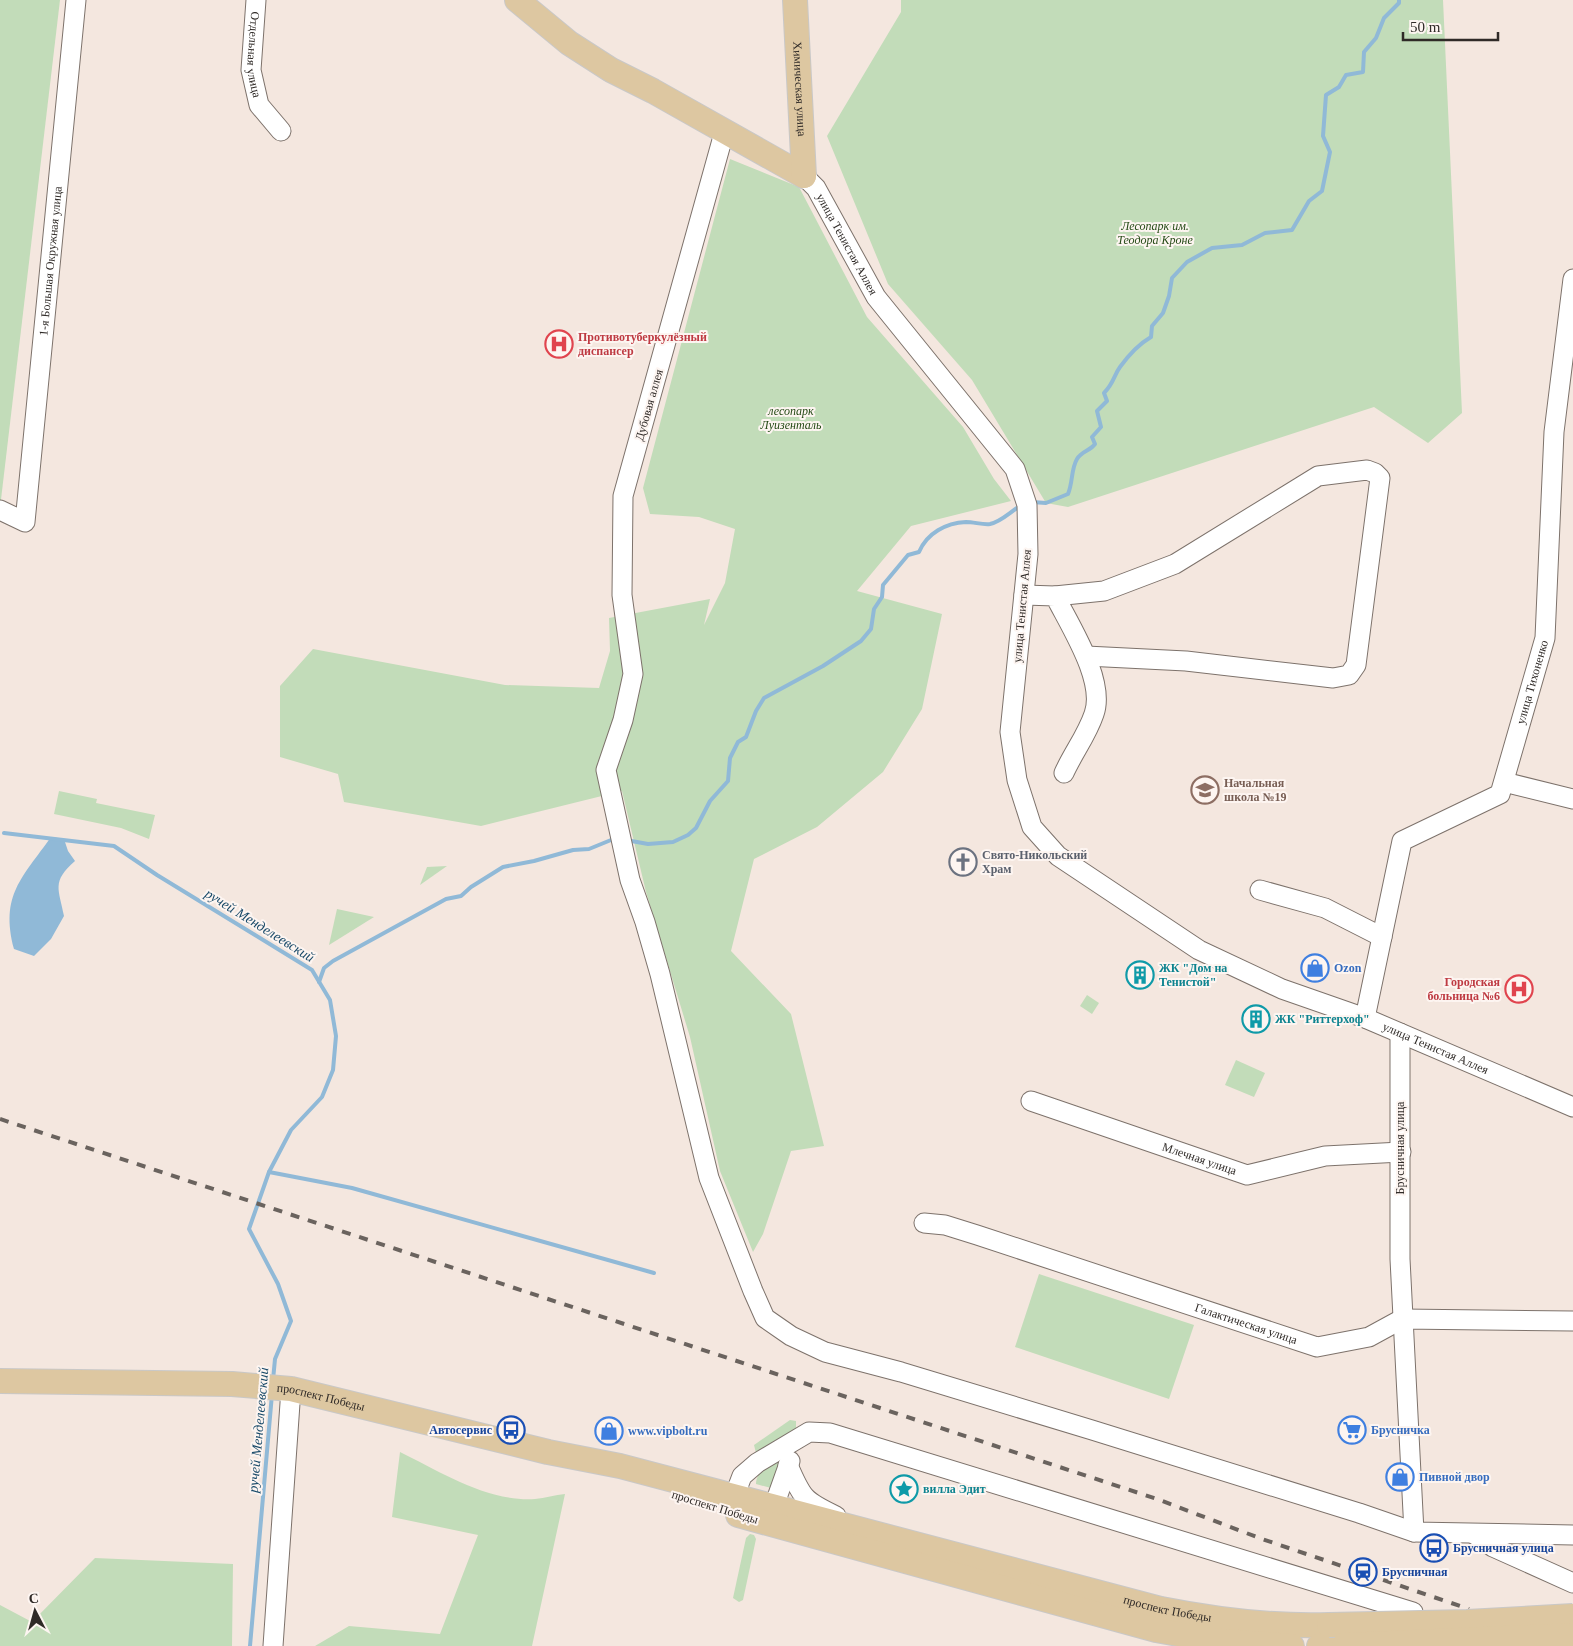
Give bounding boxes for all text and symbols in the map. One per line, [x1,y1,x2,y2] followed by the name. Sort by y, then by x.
[1403,10,1498,42] scale bar
[244,11,264,100] street label: Отдельная улица
[1410,19,1441,35] text: 50 m
[790,41,809,137] street label: Химическая улица
[36,185,65,336] street label: 1-я Большая Окружная улица
[813,191,881,298] street label: улица Тенистая Аллея
[1117,219,1193,247] park label: Лесопарк им. Теодора Кроне
[544,329,574,359] hospital icon: Противотуберкулёзный диспансер
[578,330,707,358] place label: Противотуберкулёзный диспансер
[632,367,666,442] street label: Дубовая аллея
[760,404,822,432] park label: лесопарк Луизенталь
[1010,548,1034,663] street label: улица Тенистая Аллея
[1513,638,1551,726] street label: улица Тихоненко
[1190,775,1220,805] school or university icon: Начальная школа №19
[1224,776,1287,804] place label: Начальная школа №19
[948,847,978,877] church icon: Свято-Никольский Храм
[982,848,1087,876] place label: Свято-Никольский Храм
[202,885,317,965] water label: ручей Менделеевский
[1300,953,1330,983] shop icon: Ozon
[1125,960,1155,990] building icon: ЖК "Дом на Тенистой"
[1159,961,1227,989] place label: ЖК "Дом на Тенистой"
[1334,961,1362,975] place label: Ozon
[1504,974,1534,1004] hospital icon: Городская больница №6
[1427,975,1501,1003] place label: Городская больница №6
[1241,1004,1271,1034] building icon: ЖК "Риттерхоф"
[1275,1012,1370,1026] place label: ЖК "Риттерхоф"
[1380,1019,1491,1077] street label: улица Тенистая Аллея
[1393,1101,1407,1194] street label: Брусничная улица
[1160,1139,1239,1178] street label: Млечная улица
[1193,1300,1300,1347] street label: Галактическая улица
[245,1367,271,1494] water label: ручей Менделеевский
[276,1381,366,1414] street label: проспект Победы
[496,1415,526,1445] bus stop icon: Автосервис
[1337,1415,1367,1445] supermarket icon: Брусничка
[594,1416,624,1446] shop icon: www.vipbolt.ru
[429,1423,493,1437] place label: Автосервис
[1371,1423,1430,1437] place label: Брусничка
[628,1424,708,1438] place label: www.vipbolt.ru
[1385,1462,1415,1492] shop icon: Пивной двор
[1419,1470,1490,1484] place label: Пивной двор
[889,1474,919,1504] place icon: вилла Эдит
[923,1482,986,1496] place label: вилла Эдит
[670,1487,760,1527] street label: проспект Победы
[1419,1533,1449,1563] bus stop icon: Брусничная улица
[1453,1541,1554,1555] place label: Брусничная улица
[1348,1557,1378,1587] station icon: Брусничная
[1382,1565,1448,1579] place label: Брусничная
[10,1586,60,1636] north arrow
[28,1591,40,1607] text: С
[1122,1592,1212,1625] street label: проспект Победы

